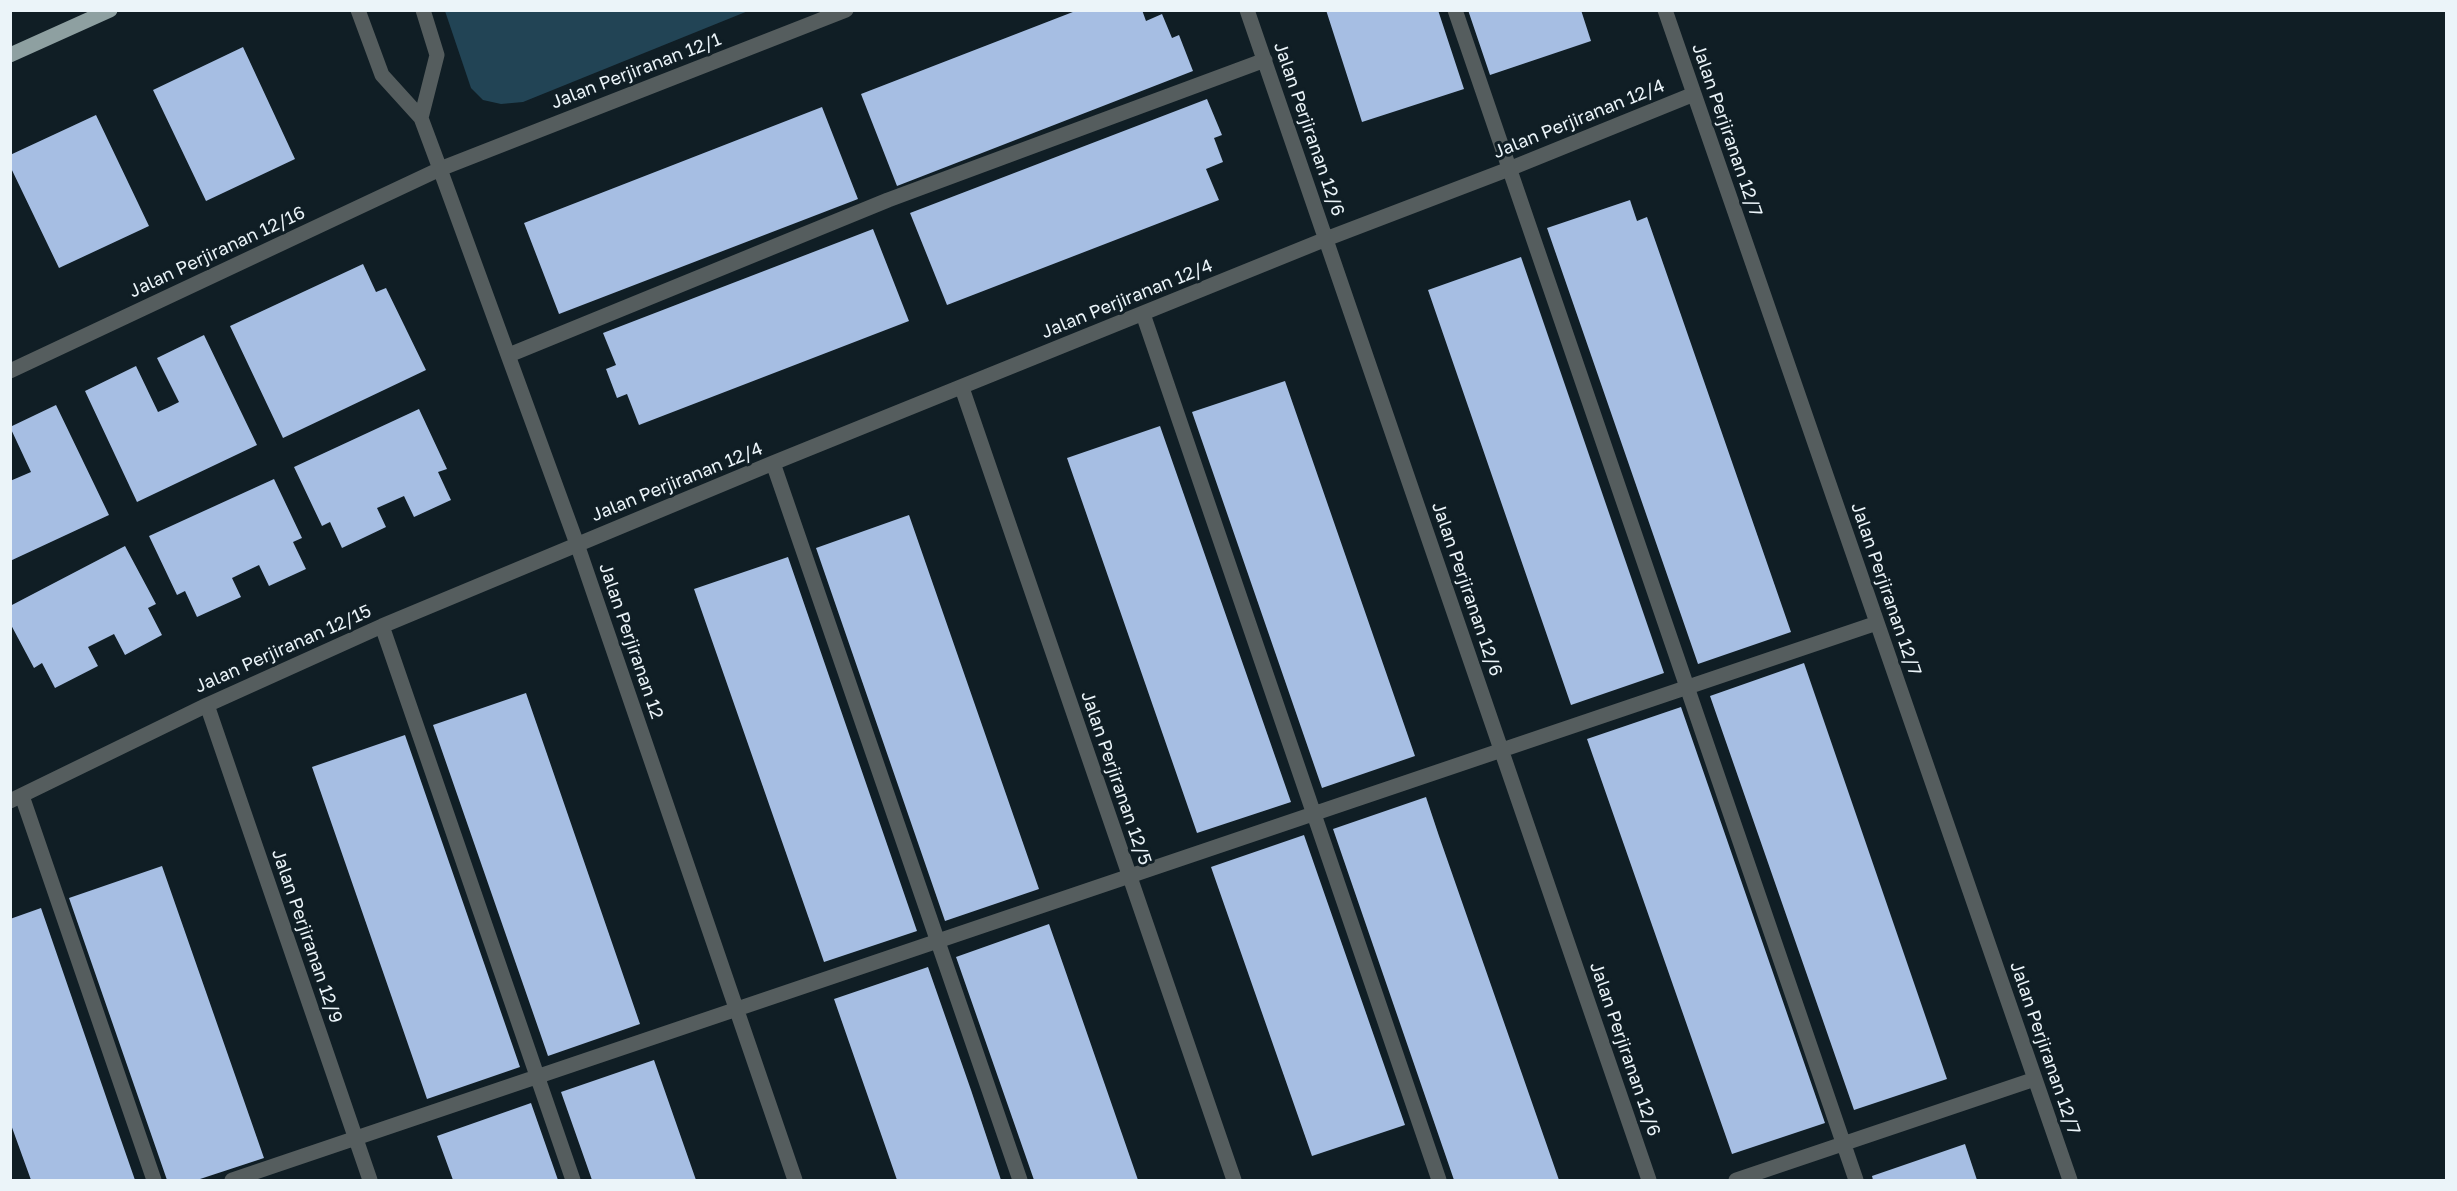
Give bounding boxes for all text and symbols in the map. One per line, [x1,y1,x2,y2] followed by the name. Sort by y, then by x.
[548,29,724,113] street label: Jalan Perjiranan 12/1
[1269,39,1349,219] street label: Jalan Perjiranan 12/6
[1687,41,1767,219] street label: Jalan Perjiranan 12/7
[1490,75,1668,163] street label: Jalan Perjiranan 12/4
[126,202,308,302] street label: Jalan Perjiranan 12/16
[1038,255,1216,343] street label: Jalan Perjiranan 12/4
[588,438,766,526] street label: Jalan Perjiranan 12/4
[1427,499,1507,679] street label: Jalan Perjiranan 12/6
[1846,500,1926,678] street label: Jalan Perjiranan 12/7
[594,560,668,722] street label: Jalan Perjiranan 12
[191,600,375,698] street label: Jalan Perjiranan 12/15
[1076,688,1156,868] street label: Jalan Perjiranan 12/5
[267,846,347,1026] street label: Jalan Perjiranan 12/9
[1585,959,1665,1139] street label: Jalan Perjiranan 12/6
[2005,959,2085,1137] street label: Jalan Perjiranan 12/7

